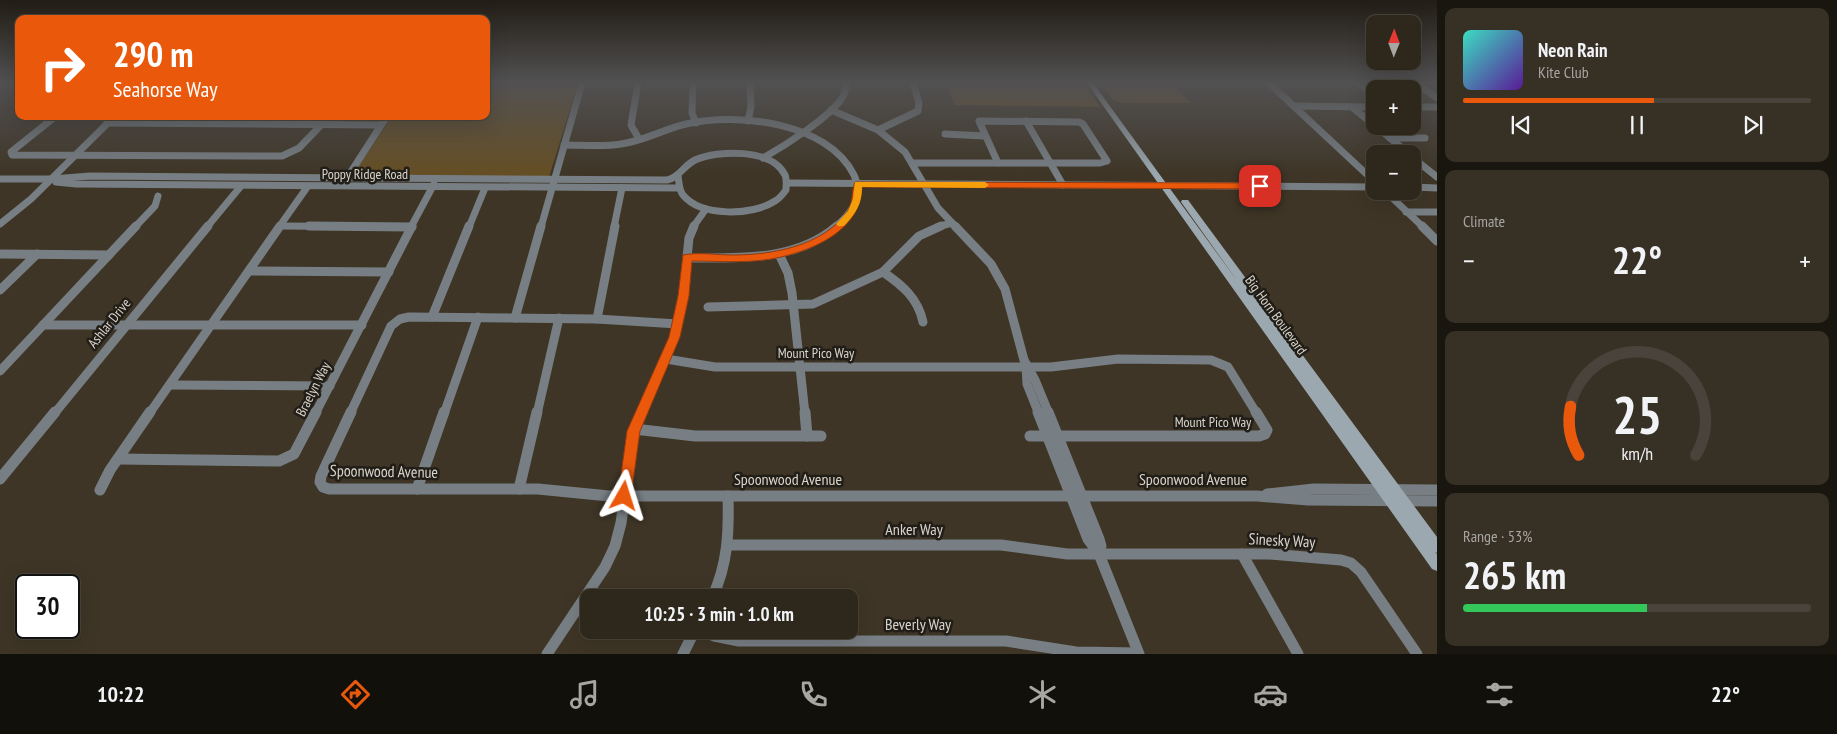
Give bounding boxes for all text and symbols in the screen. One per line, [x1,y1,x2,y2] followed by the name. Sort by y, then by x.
[1366,15,1421,70] north arrow
[1366,15,1421,200] map controls
[113,31,194,77] text: 290 m
[30,35,95,100] icon: right
[1538,38,1607,62] text: Neon Rain
[1538,62,1589,82] text: Kite Club
[113,75,217,103] text: Seahorse Way
[1366,80,1421,135] button: +
[1507,111,1535,139] icon: previous
[1623,111,1651,139] icon: pause
[1739,111,1767,139] icon: next
[1366,145,1421,200] button: −
[322,165,408,183] street label: Poppy Ridge Road
[1239,165,1281,207] pin
[1246,172,1274,200] icon: arrive
[1463,211,1505,231] text: Climate
[1612,235,1662,284] text: 22°
[1463,242,1475,279] text: −
[1799,242,1811,279] text: +
[1241,272,1311,358] street label: Big Horn Boulevard
[84,294,135,351] street label: Ashlar Drive
[778,344,855,362] street label: Mount Pico Way
[292,358,335,419] street label: Braelyn Way
[1612,381,1662,448] text: 25
[1175,413,1252,431] street label: Mount Pico Way
[1621,442,1653,465] text: km/h
[330,460,438,482] street label: Spoonwood Avenue
[597,469,649,521] position arrow
[734,469,842,489] street label: Spoonwood Avenue
[1139,469,1247,489] street label: Spoonwood Avenue
[885,519,943,539] street label: Anker Way
[1463,526,1532,546] text: Range · 53%
[1248,528,1316,552] street label: Sinesky Way
[1463,550,1566,599] text: 265 km
[15,574,80,639] speed limit sign: 30
[644,602,794,626] text: 10:25 · 3 min · 1.0 km
[885,614,951,634] street label: Beverly Way
[338,677,373,712] icon: directions
[567,677,602,712] icon: music
[796,677,831,712] icon: phone
[1025,677,1060,712] icon: climate
[1253,677,1288,712] icon: car
[1482,677,1517,712] icon: filters
[97,680,144,708] text: 10:22
[1711,680,1740,708] text: 22°

